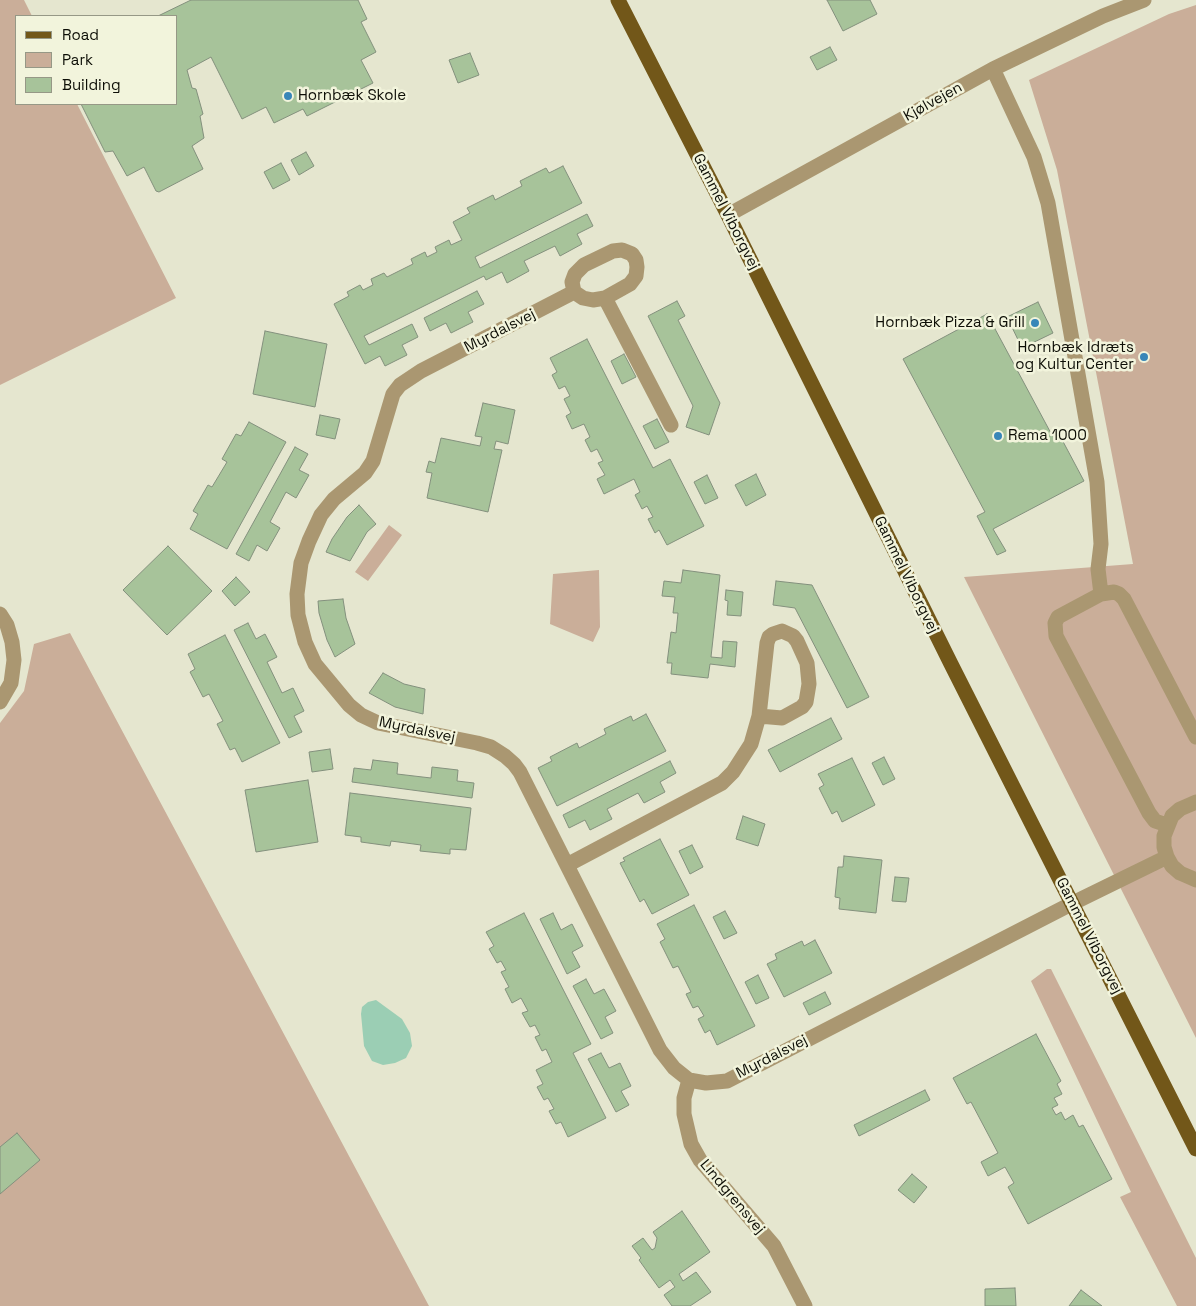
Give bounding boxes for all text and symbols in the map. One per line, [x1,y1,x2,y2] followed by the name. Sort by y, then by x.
[15,15,178,105] legend
[62,25,99,44] text: Road
[62,50,93,69] text: Park
[62,75,121,94] text: Building
[901,79,965,125] street label: Kjølvejen
[298,87,406,105] place label: Hornbæk Skole
[282,90,294,102] marker: Hornbæk Skole
[689,151,763,273] street label: Gammel Viborgvej
[461,305,539,357] street label: Myrdalsvej
[875,314,1025,332] place label: Hornbæk Pizza & Grill
[1029,317,1041,329] marker: Hornbæk Pizza & Grill
[1015,339,1134,374] place label: Hornbæk Idræts og Kultur Center
[1138,351,1150,363] marker: Hornbæk Idræts og Kultur Center
[1008,427,1087,445] place label: Rema 1000
[992,430,1004,442] marker: Rema 1000
[870,514,942,636] street label: Gammel Viborgvej
[377,713,457,747] street label: Myrdalsvej
[1052,875,1126,997] street label: Gammel Viborgvej
[733,1031,811,1083] street label: Myrdalsvej
[696,1156,768,1238] street label: Lindgrensvej

